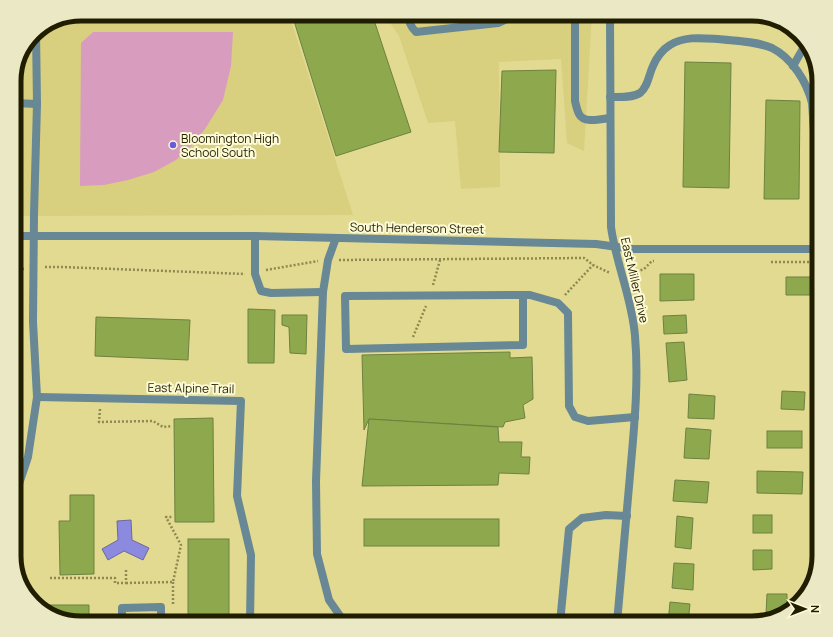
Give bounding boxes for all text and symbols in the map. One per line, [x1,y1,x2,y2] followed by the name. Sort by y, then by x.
[181,130,279,161] place label: Bloomington High School South
[168,140,178,150] marker: Bloomington High School South
[350,218,485,238] street label: South Henderson Street
[617,236,653,324] street label: East Miller Drive
[147,379,235,397] street label: East Alpine Trail
[785,589,825,629] north arrow
[808,605,823,613] text: N

